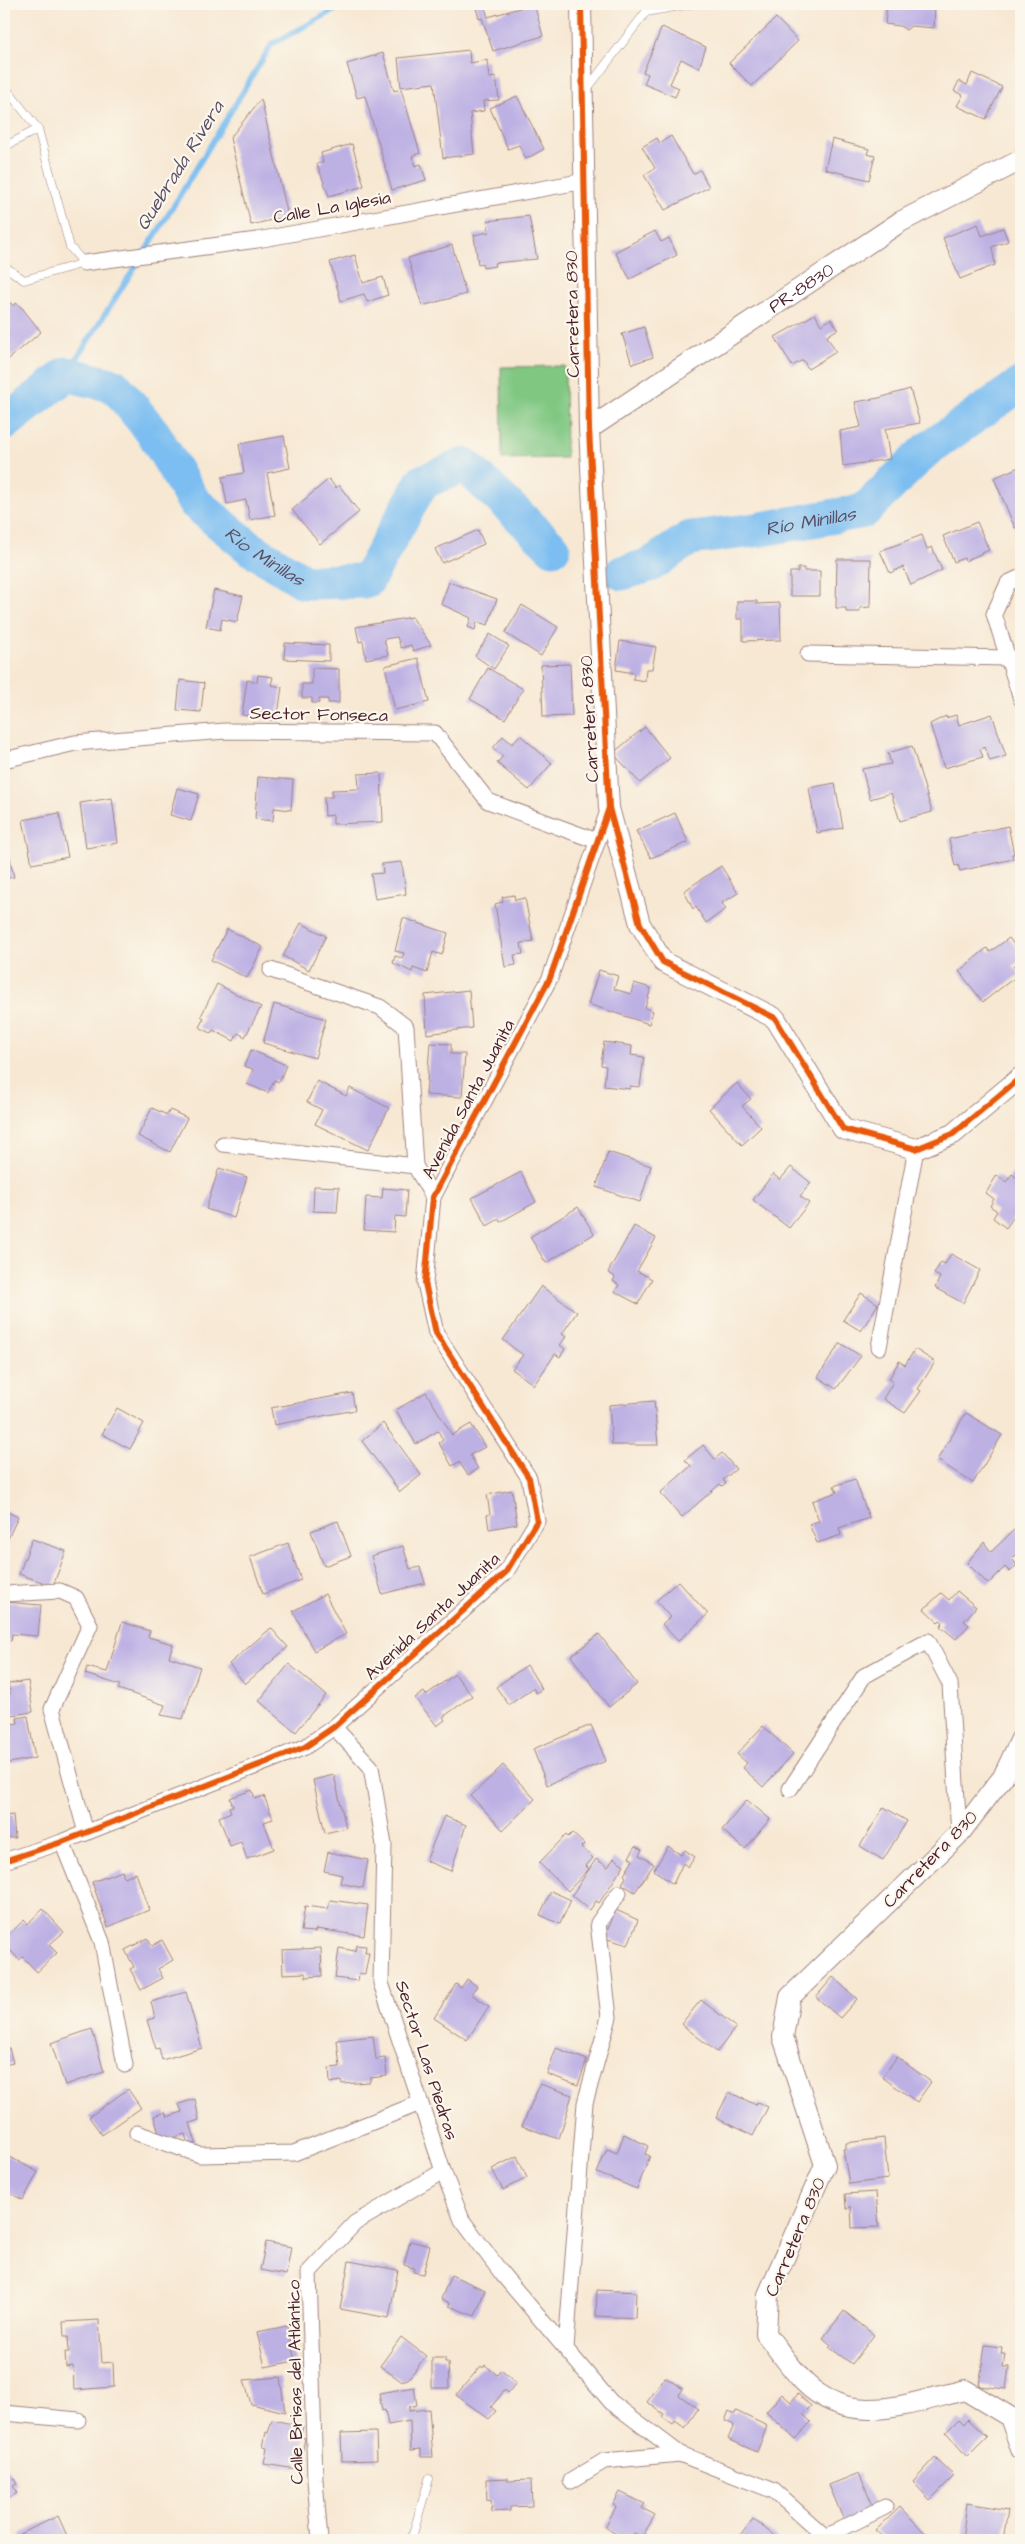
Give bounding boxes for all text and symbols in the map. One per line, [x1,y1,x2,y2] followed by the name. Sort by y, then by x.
[130,95,232,236] water label: Quebrada Rivera
[271,185,393,231] street label: Calle La Iglesia
[559,250,586,378] street label: Carretera 830
[764,257,839,319] street label: PR-8830
[763,500,859,543] water label: Río Minillas
[218,521,311,594] water label: Río Minillas
[574,655,605,783] street label: Carretera 830
[250,701,388,728] street label: Sector Fonseca
[416,1015,521,1183] street label: Avenida Santa Juanita
[359,1547,506,1686] street label: Avenida Santa Juanita
[877,1805,983,1914] street label: Carretera 830
[389,1977,464,2143] street label: Sector Las Piedras
[759,2174,832,2301] street label: Carretera 830
[281,2279,310,2485] street label: Calle Brisas del Atlántico

